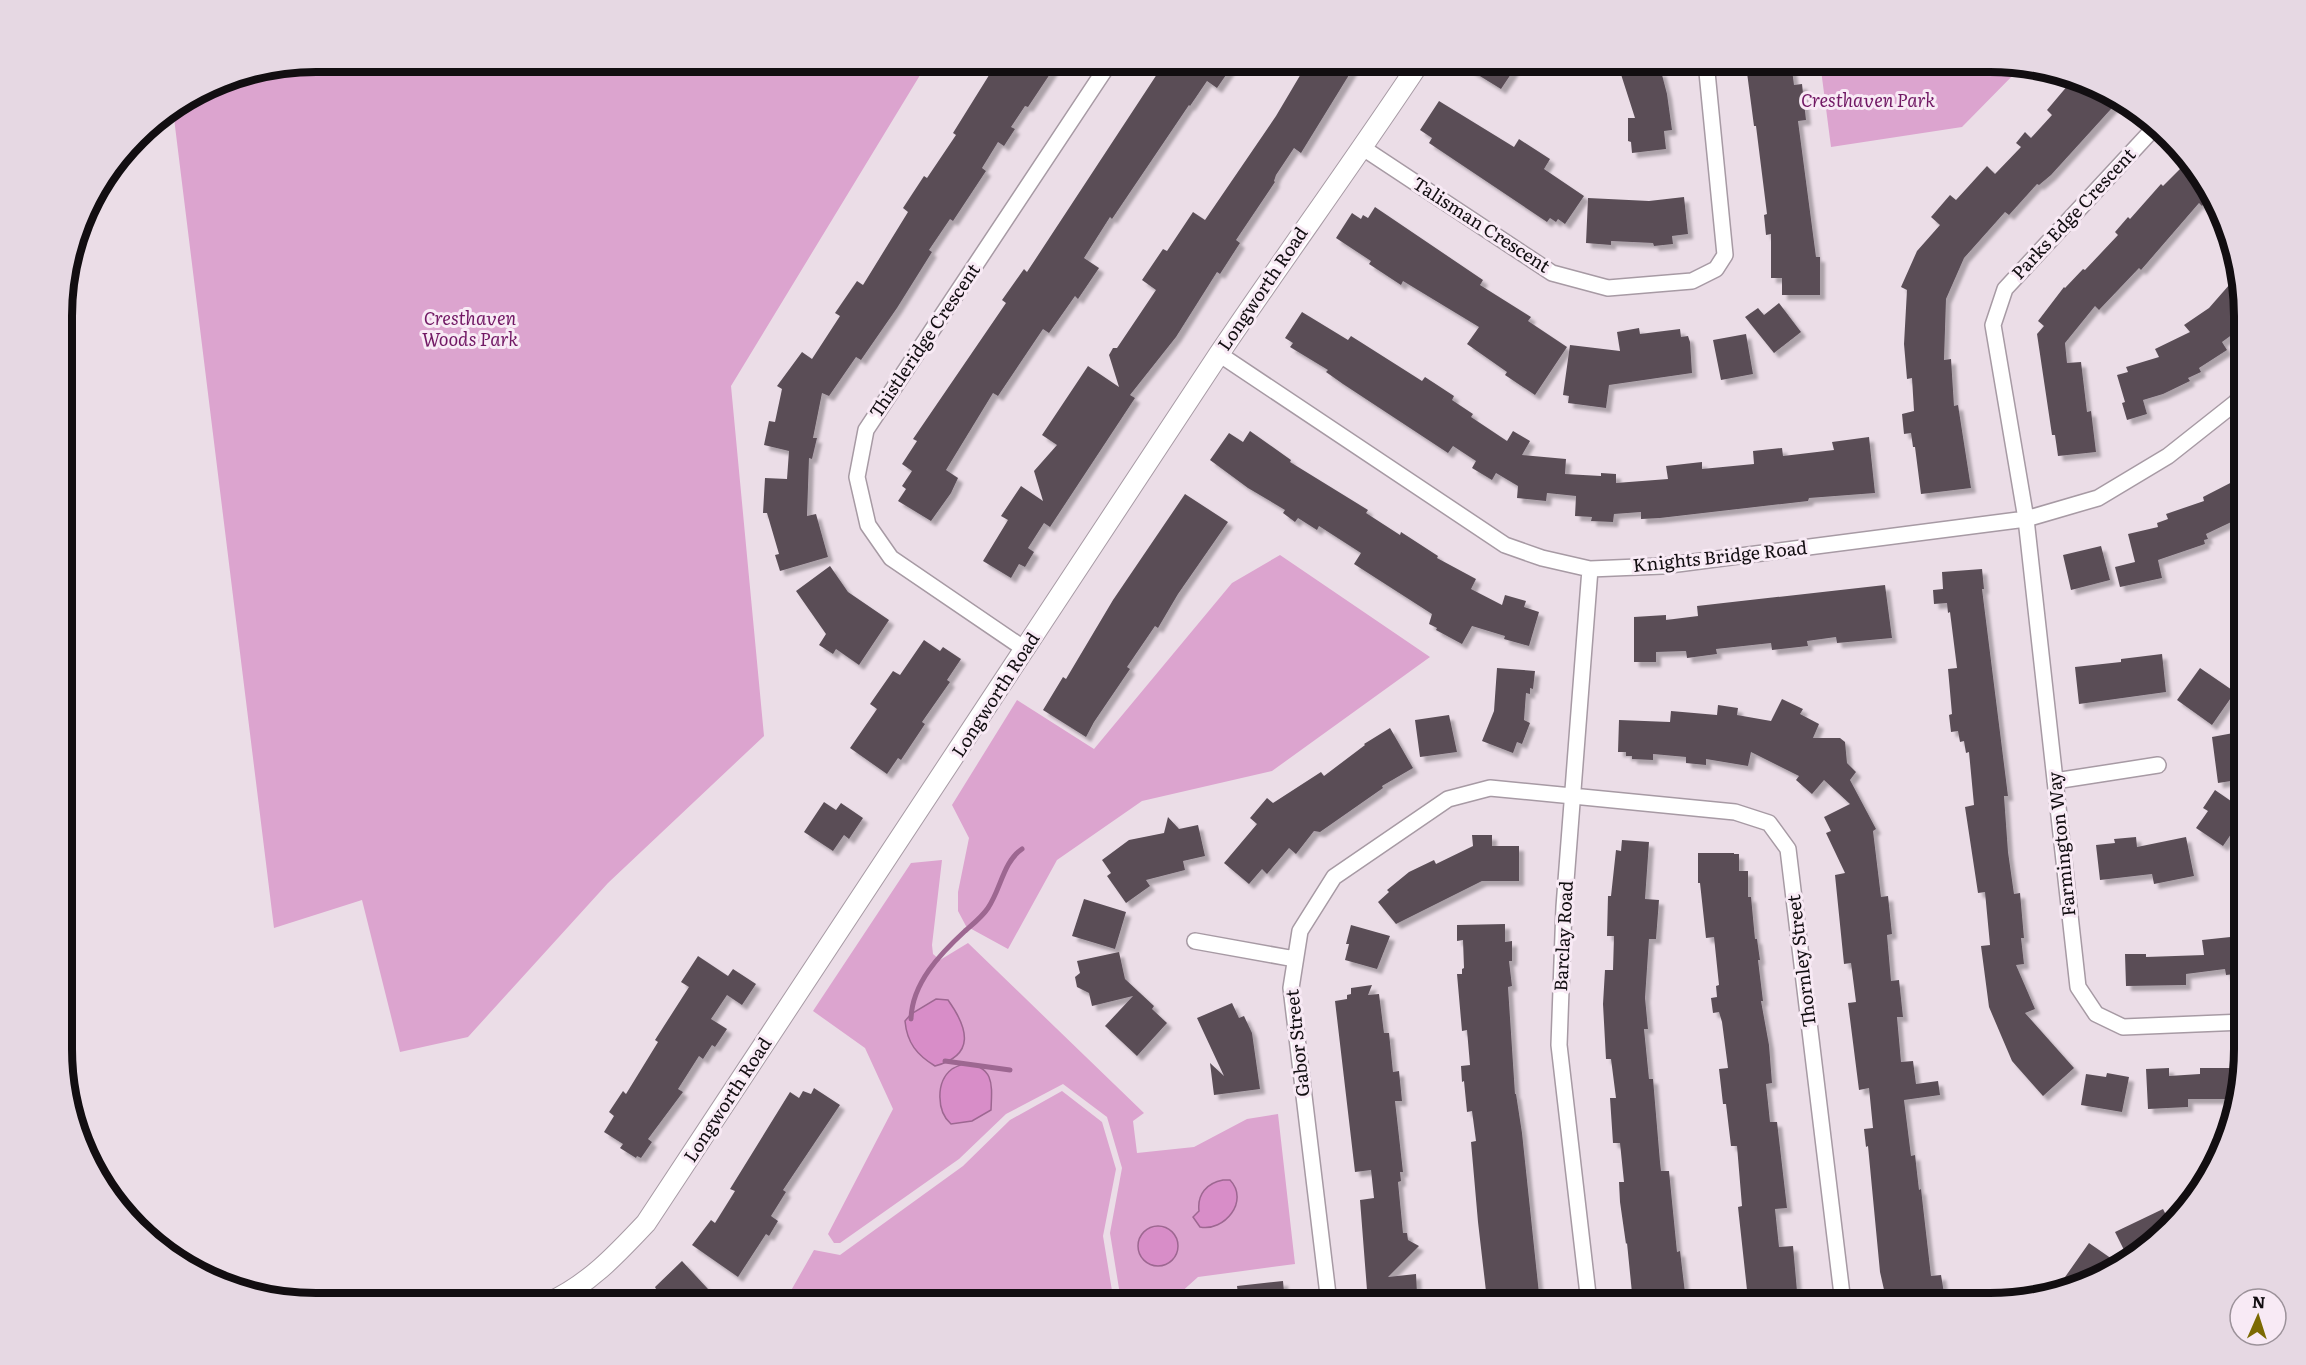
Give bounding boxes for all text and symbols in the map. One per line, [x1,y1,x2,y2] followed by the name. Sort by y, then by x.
[1801,86,1935,113] park label: Cresthaven Park
[2005,141,2142,285] street label: Parks Edge Crescent
[1408,169,1557,279] street label: Talisman Crescent
[1210,221,1313,356] street label: Longworth Road
[862,257,986,423] street label: Thistleridge Crescent
[422,304,518,352] park label: Cresthaven Woods Park
[1631,533,1808,578] street label: Knights Bridge Road
[944,626,1045,762] street label: Longworth Road
[2039,770,2082,918] street label: Farmington Way
[1546,880,1579,992] street label: Barclay Road
[1779,893,1822,1029] street label: Thornley Street
[1277,988,1316,1098] street label: Gabor Street
[676,1031,777,1167] street label: Longworth Road
[2228,1287,2288,1347] north arrow
[2251,1289,2266,1313] text: N

